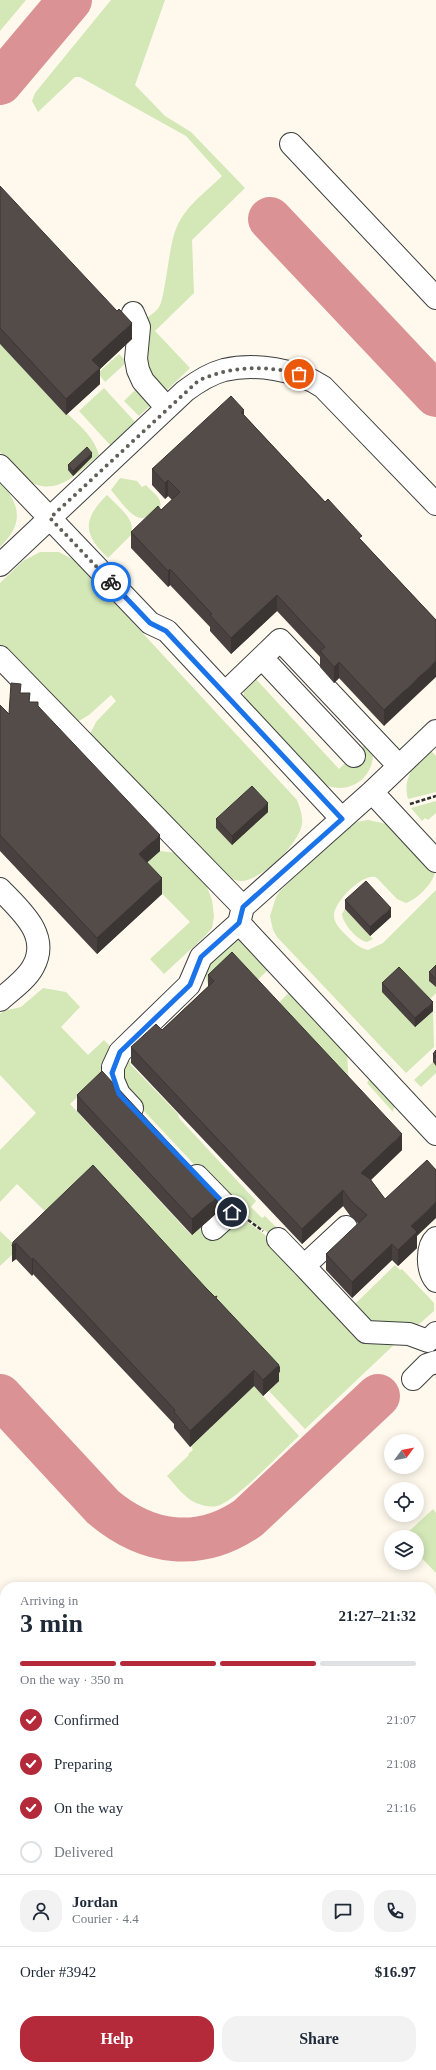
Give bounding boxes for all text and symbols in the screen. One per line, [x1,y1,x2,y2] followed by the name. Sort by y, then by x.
[282,357,316,391] pin
[288,363,310,385] icon: bag
[91,562,131,602] courier
[100,571,122,593] icon: bike
[215,1195,249,1229] pin
[221,1201,243,1223] icon: home
[384,1434,424,1474] north arrow
[384,1434,424,1570] map controls
[384,1482,424,1522] button: locate
[384,1530,424,1570] button: layers
[20,1593,78,1608] text: Arriving in
[339,1608,416,1624] text: 21:27–21:32
[20,1609,83,1638] text: 3 min
[20,1672,124,1687] text: On the way · 350 m
[20,1709,42,1731] icon: check
[54,1712,119,1728] text: Confirmed
[386,1712,416,1727] text: 21:07
[20,1753,42,1775] icon: check
[54,1756,112,1772] text: Preparing
[386,1756,416,1771] text: 21:08
[20,1797,42,1819] icon: check
[54,1800,123,1816] text: On the way
[386,1800,416,1815] text: 21:16
[54,1844,113,1860] text: Delivered
[20,1890,62,1932] button: person
[322,1890,364,1932] button: chat
[374,1890,416,1932] button: phone
[72,1894,118,1910] text: Jordan
[72,1911,139,1926] text: Courier · 4.4
[20,1964,96,1980] text: Order #3942
[375,1964,416,1980] text: $16.97
[20,2016,214,2062] button: Help
[222,2016,416,2062] button: Share

